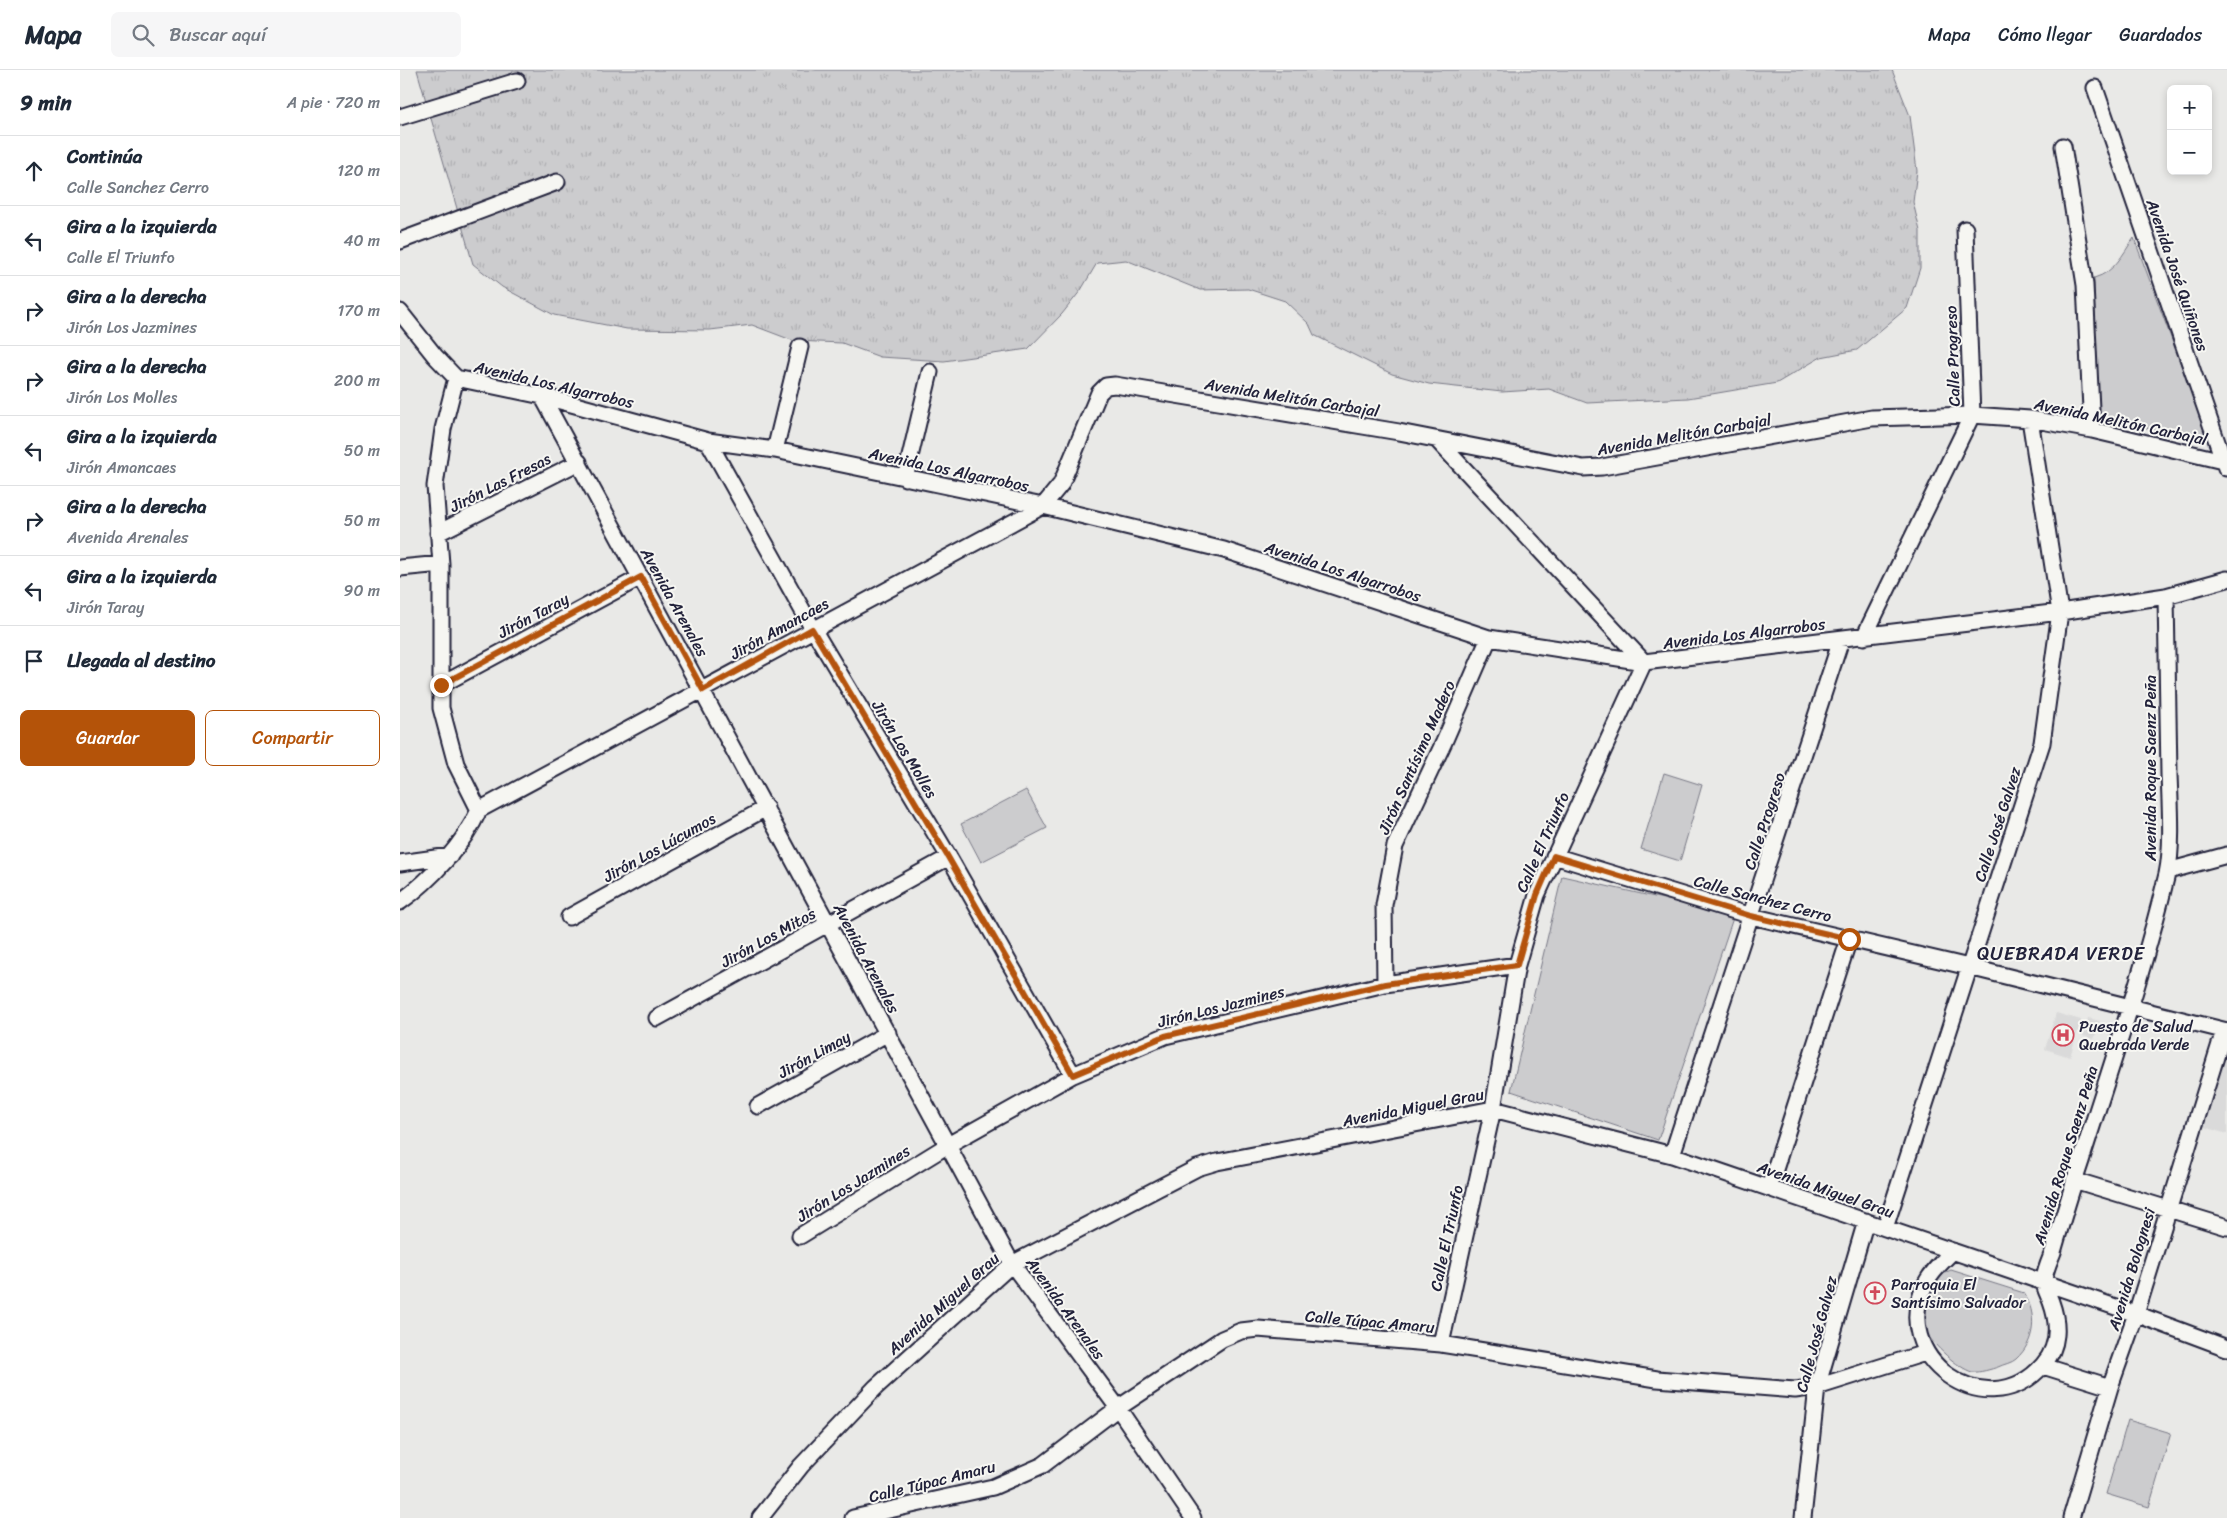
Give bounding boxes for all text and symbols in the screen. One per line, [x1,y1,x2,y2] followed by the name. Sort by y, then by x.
[111,12,461,57] search box
[25,14,81,56] text: Mapa
[169,18,266,51] text: Buscar aquí
[1928,19,1970,51] text: Mapa
[1998,19,2091,51] text: Cómo llegar
[2119,19,2202,51] text: Guardados
[129,21,157,49] icon: search
[20,84,72,122] text: 9 min
[2167,85,2212,175] map controls
[2167,85,2212,130] button: +
[287,88,380,117] text: A pie · 720 m
[2167,130,2212,175] button: −
[67,140,142,173] text: Continúa
[337,156,380,185] text: 120 m
[20,157,48,185] icon: ahead
[67,173,209,202] text: Calle Sanchez Cerro
[2138,194,2217,356] street label: Avenida José Quiñones
[67,210,217,243] text: Gira a la izquierda
[343,226,380,255] text: 40 m
[20,227,48,255] icon: left
[67,243,175,272] text: Calle El Triunfo
[67,280,206,313] text: Gira a la derecha
[337,296,380,325] text: 170 m
[20,297,48,325] icon: right
[1936,305,1969,407] street label: Calle Progreso
[67,313,197,342] text: Jirón Los Jazmines
[67,350,206,383] text: Gira a la derecha
[470,352,637,417] street label: Avenida Los Algarrobos
[334,366,380,395] text: 200 m
[20,367,48,395] icon: right
[1202,369,1382,426] street label: Avenida Melitón Carbajal
[67,383,177,412] text: Jirón Los Molles
[2031,389,2211,454] street label: Avenida Melitón Carbajal
[1594,405,1774,464] street label: Avenida Melitón Carbajal
[67,420,217,453] text: Gira a la izquierda
[344,436,380,465] text: 50 m
[20,437,48,465] icon: left
[865,438,1032,501] street label: Avenida Los Algarrobos
[444,444,556,521] street label: Jirón Las Fresas
[67,453,176,482] text: Jirón Amancaes
[67,490,206,523] text: Gira a la derecha
[344,506,380,535] text: 50 m
[20,507,48,535] icon: right
[67,523,188,552] text: Avenida Arenales
[1260,532,1425,611] street label: Avenida Los Algarrobos
[632,541,717,663] street label: Avenida Arenales
[67,560,217,593] text: Gira a la izquierda
[344,576,380,605] text: 90 m
[20,577,48,605] icon: left
[491,584,575,647] street label: Jirón Taray
[724,589,834,668] street label: Jirón Amancaes
[67,593,144,622] text: Jirón Taray
[1660,609,1827,658] street label: Avenida Los Algarrobos
[67,644,216,677] text: Llegada al destino
[20,647,48,675] icon: arrive
[430,674,453,697] route end
[2136,675,2165,862] street label: Avenida Roque Saenz Peña
[1369,676,1463,840] street label: Jirón Santísimo Madero
[863,694,946,804] street label: Jirón Los Molles
[20,710,195,766] button: Guardar
[205,710,380,766] button: Compartir
[1965,762,2030,886] street label: Calle José Galvez
[1735,769,1794,874] street label: Calle Progreso
[1507,787,1578,897] street label: Calle El Triunfo
[597,804,721,891] street label: Jirón Los Lúcumos
[1691,866,1835,931] street label: Calle Sanchez Cerro
[825,897,908,1019] street label: Avenida Arenales
[714,899,822,976] street label: Jirón Los Mitos
[1838,928,1861,951] route start
[1977,937,2146,970] district label: QUEBRADA VERDE
[1154,977,1288,1036] street label: Jirón Los Jazmines
[2079,1012,2194,1059] place label: Puesto de Salud Quebrada Verde
[771,1022,857,1087] street label: Jirón Limay
[2051,1023,2075,1047] hospital icon: Puesto de Salud Quebrada Verde
[2024,1062,2107,1249] street label: Avenida Roque Saenz Peña
[1339,1079,1487,1136] street label: Avenida Miguel Grau
[790,1136,917,1231] street label: Jirón Los Jazmines
[1752,1152,1899,1227] street label: Avenida Miguel Grau
[1421,1182,1472,1294] street label: Calle El Triunfo
[2099,1204,2164,1335] street label: Avenida Bolognesi
[880,1244,1007,1363] street label: Avenida Miguel Grau
[1018,1250,1113,1366] street label: Avenida Arenales
[1891,1270,2027,1317] place label: Parroquia El Santísimo Salvador
[1787,1272,1846,1396] street label: Calle José Galvez
[1863,1281,1887,1305] church icon: Parroquia El Santísimo Salvador
[1304,1301,1436,1342] street label: Calle Túpac Amaru
[866,1452,999,1511] street label: Calle Túpac Amaru

